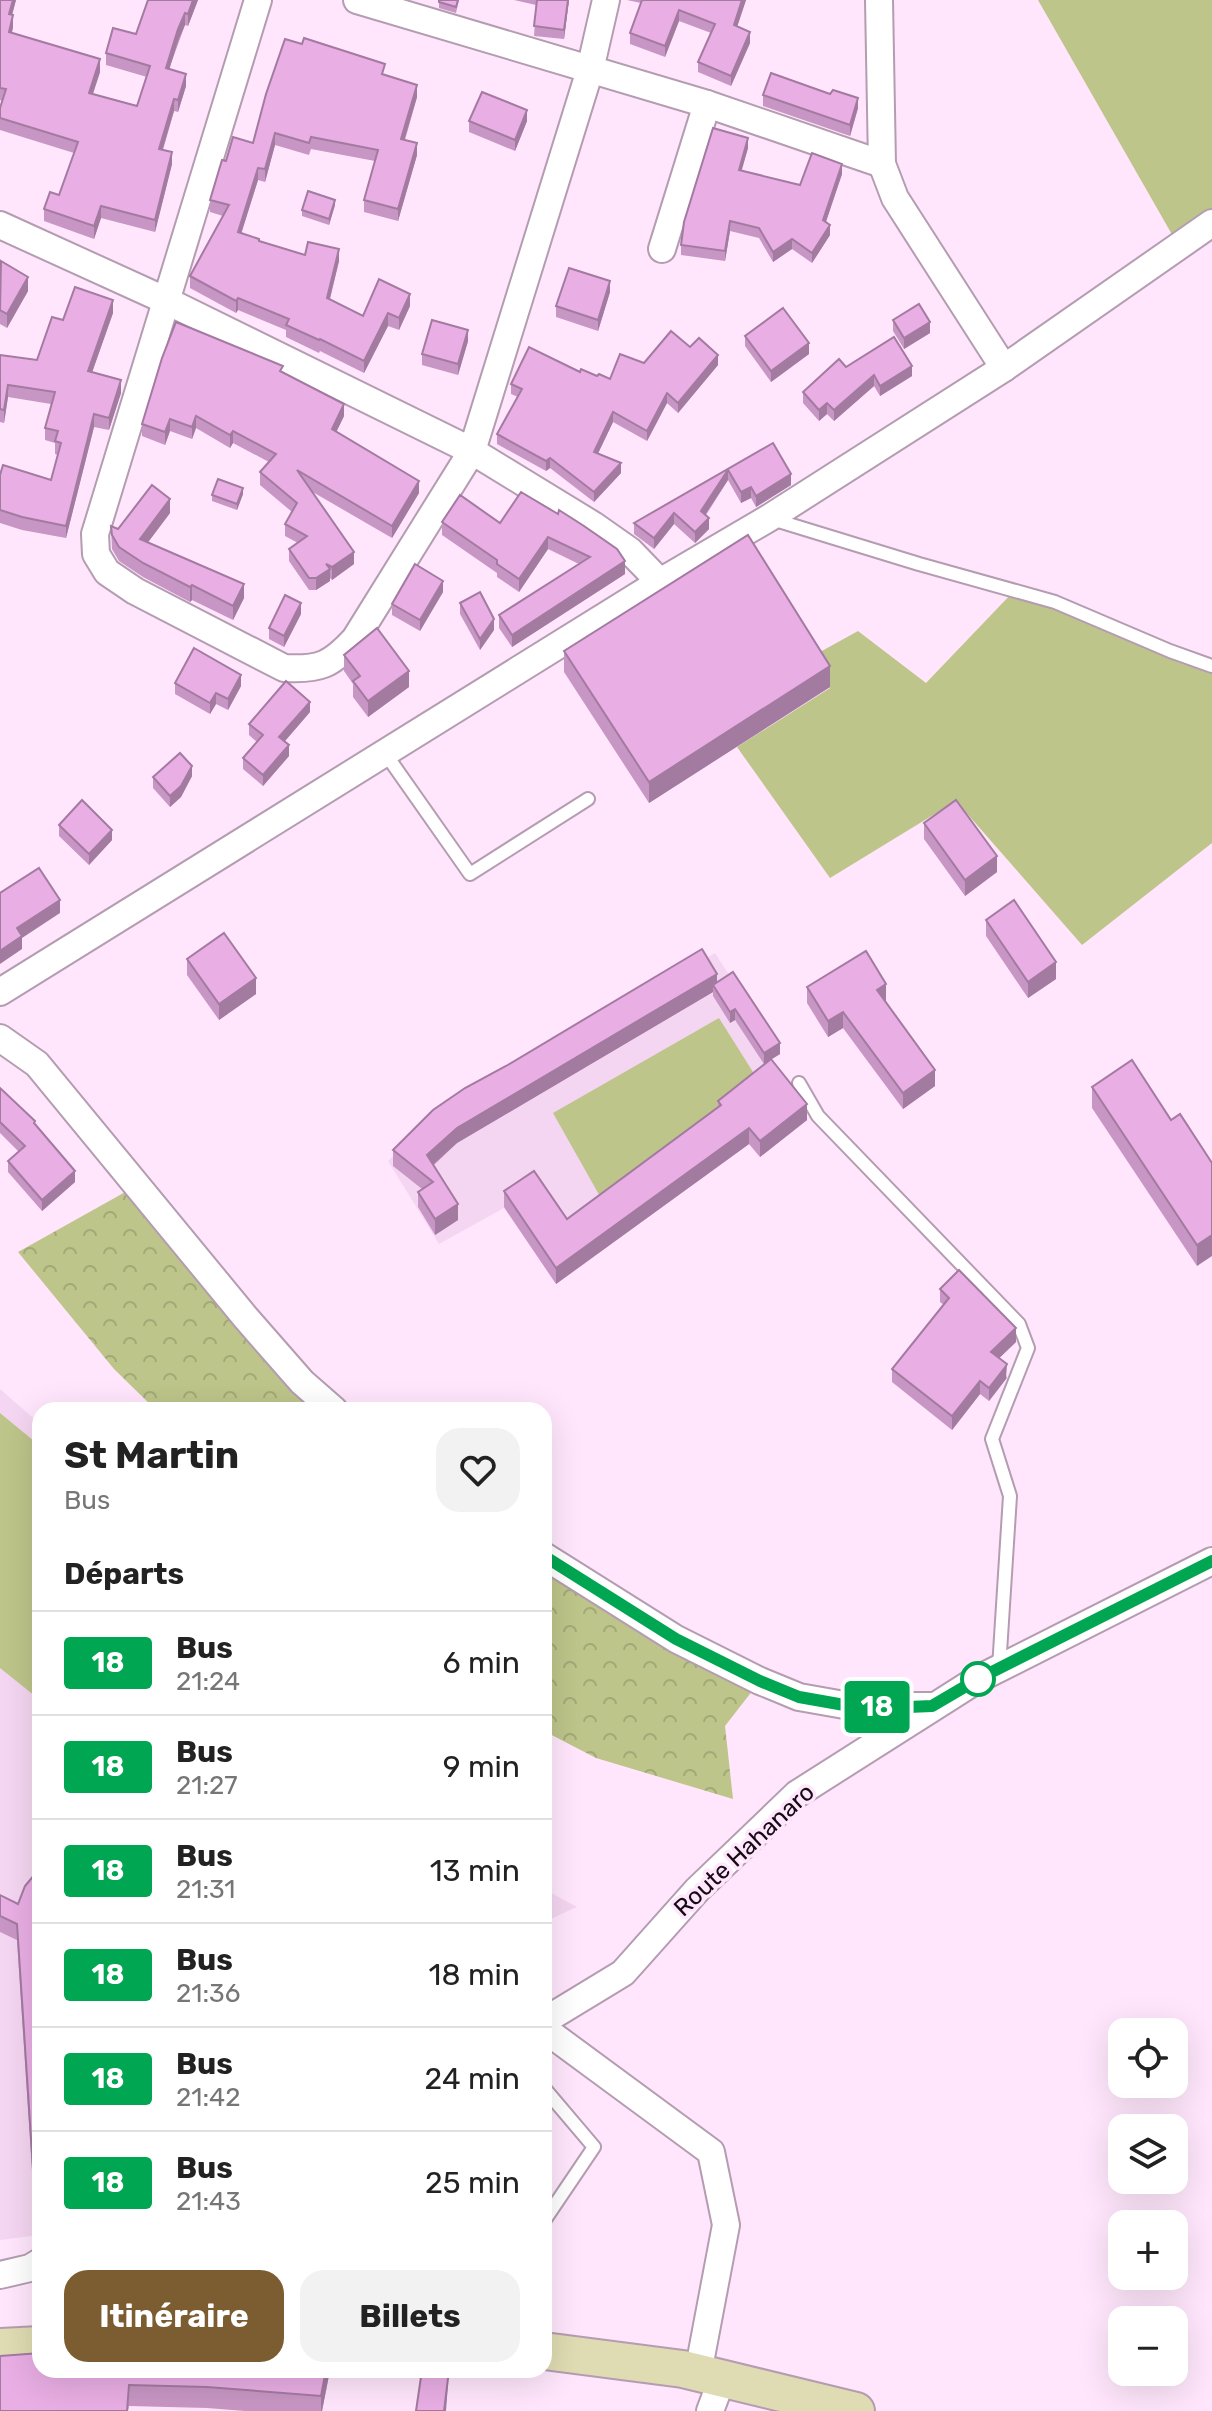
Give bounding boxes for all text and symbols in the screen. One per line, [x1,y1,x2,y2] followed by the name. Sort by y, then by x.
[436,1428,520,1512] button: heart
[64,1432,239,1478] text: St Martin
[64,1485,110,1516] text: Bus
[64,1556,184,1592] text: Départs
[176,1630,233,1666] text: Bus
[442,1645,520,1681] text: 6 min
[92,1646,124,1679] text: 18
[961,1662,995,1696] unlabelled marker
[176,1666,240,1697] text: 21:24
[841,1681,913,1733] line badge: 18
[861,1690,893,1723] text: 18
[176,1734,233,1770] text: Bus
[443,1749,520,1785] text: 9 min
[92,1750,124,1783] text: 18
[176,1770,238,1801] text: 21:27
[668,1778,820,1922] street label: Route Hahanaro
[176,1838,233,1874] text: Bus
[430,1853,520,1889] text: 13 min
[92,1854,124,1887] text: 18
[176,1874,235,1905] text: 21:31
[176,1942,233,1978] text: Bus
[429,1957,520,1993] text: 18 min
[92,1958,124,1991] text: 18
[176,1978,240,2009] text: 21:36
[1108,2018,1188,2386] map controls
[1108,2018,1188,2098] button: locate
[176,2046,233,2082] text: Bus
[425,2061,520,2097] text: 24 min
[92,2062,124,2095] text: 18
[176,2082,240,2113] text: 21:42
[1108,2114,1188,2194] button: layers
[176,2150,233,2186] text: Bus
[425,2165,520,2201] text: 25 min
[92,2166,124,2199] text: 18
[176,2186,241,2217] text: 21:43
[1108,2210,1188,2290] button: +
[64,2270,284,2362] button: Itinéraire
[300,2270,520,2362] button: Billets
[1108,2306,1188,2386] button: −

